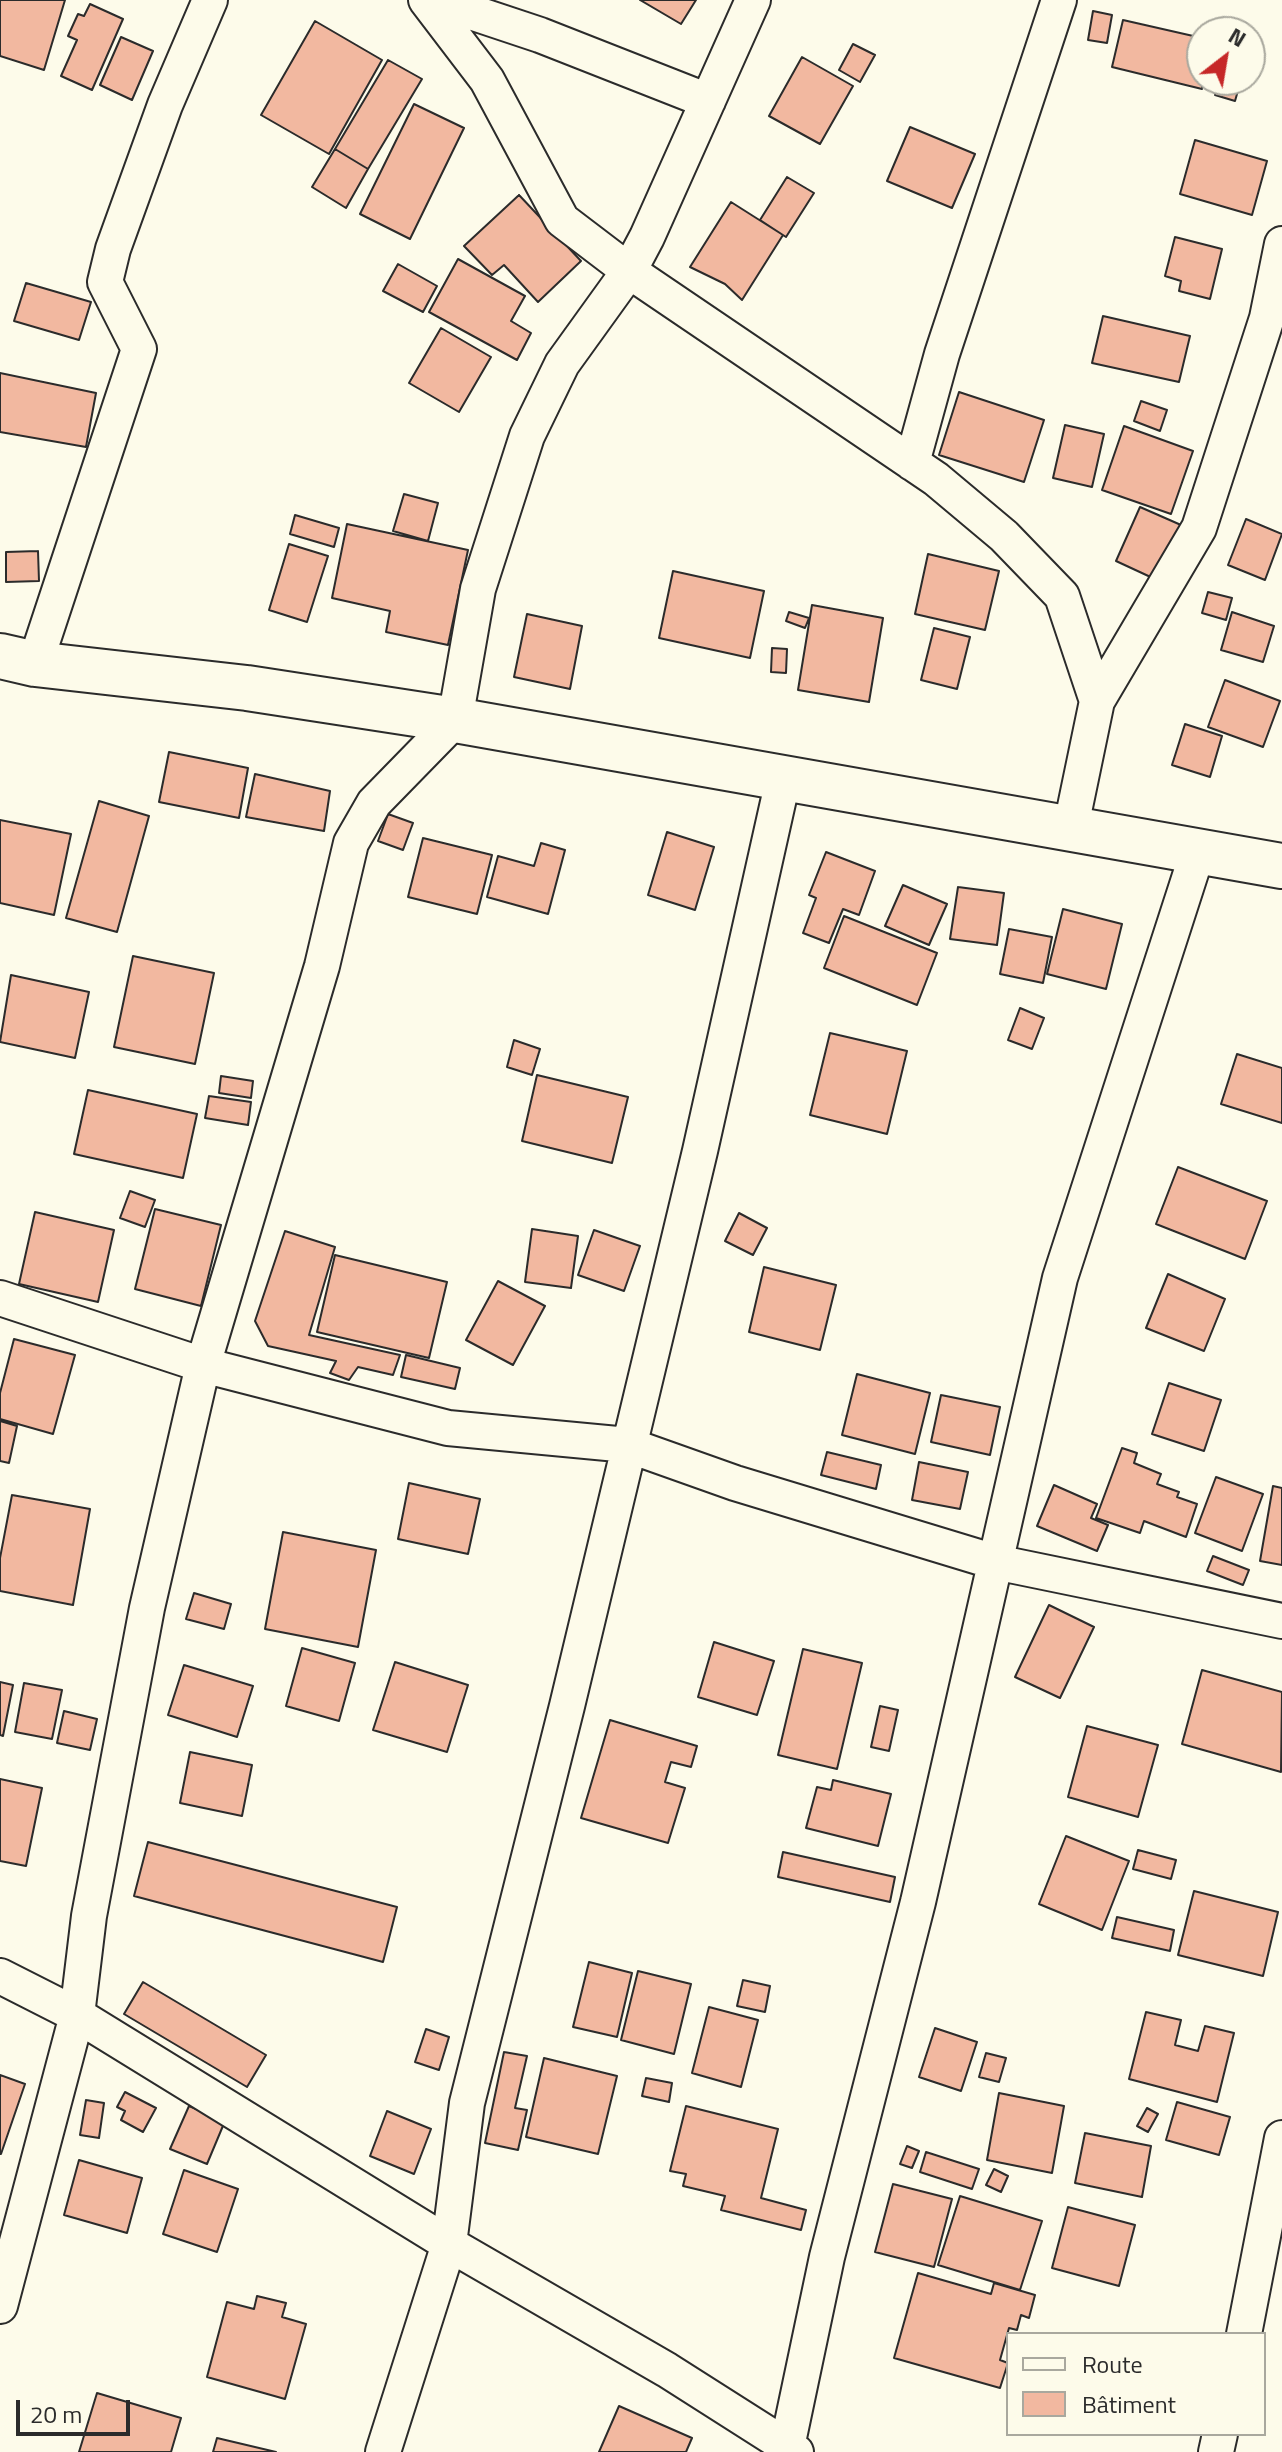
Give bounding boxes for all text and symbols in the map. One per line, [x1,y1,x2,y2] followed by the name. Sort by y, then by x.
[1186,16,1266,96] north arrow
[1222,19,1253,56] text: N
[1006,2332,1266,2436] legend
[1082,2346,1143,2382] text: Route
[20,2384,134,2434] scale bar
[1082,2386,1176,2422] text: Bâtiment
[30,2396,82,2432] text: 20 m

